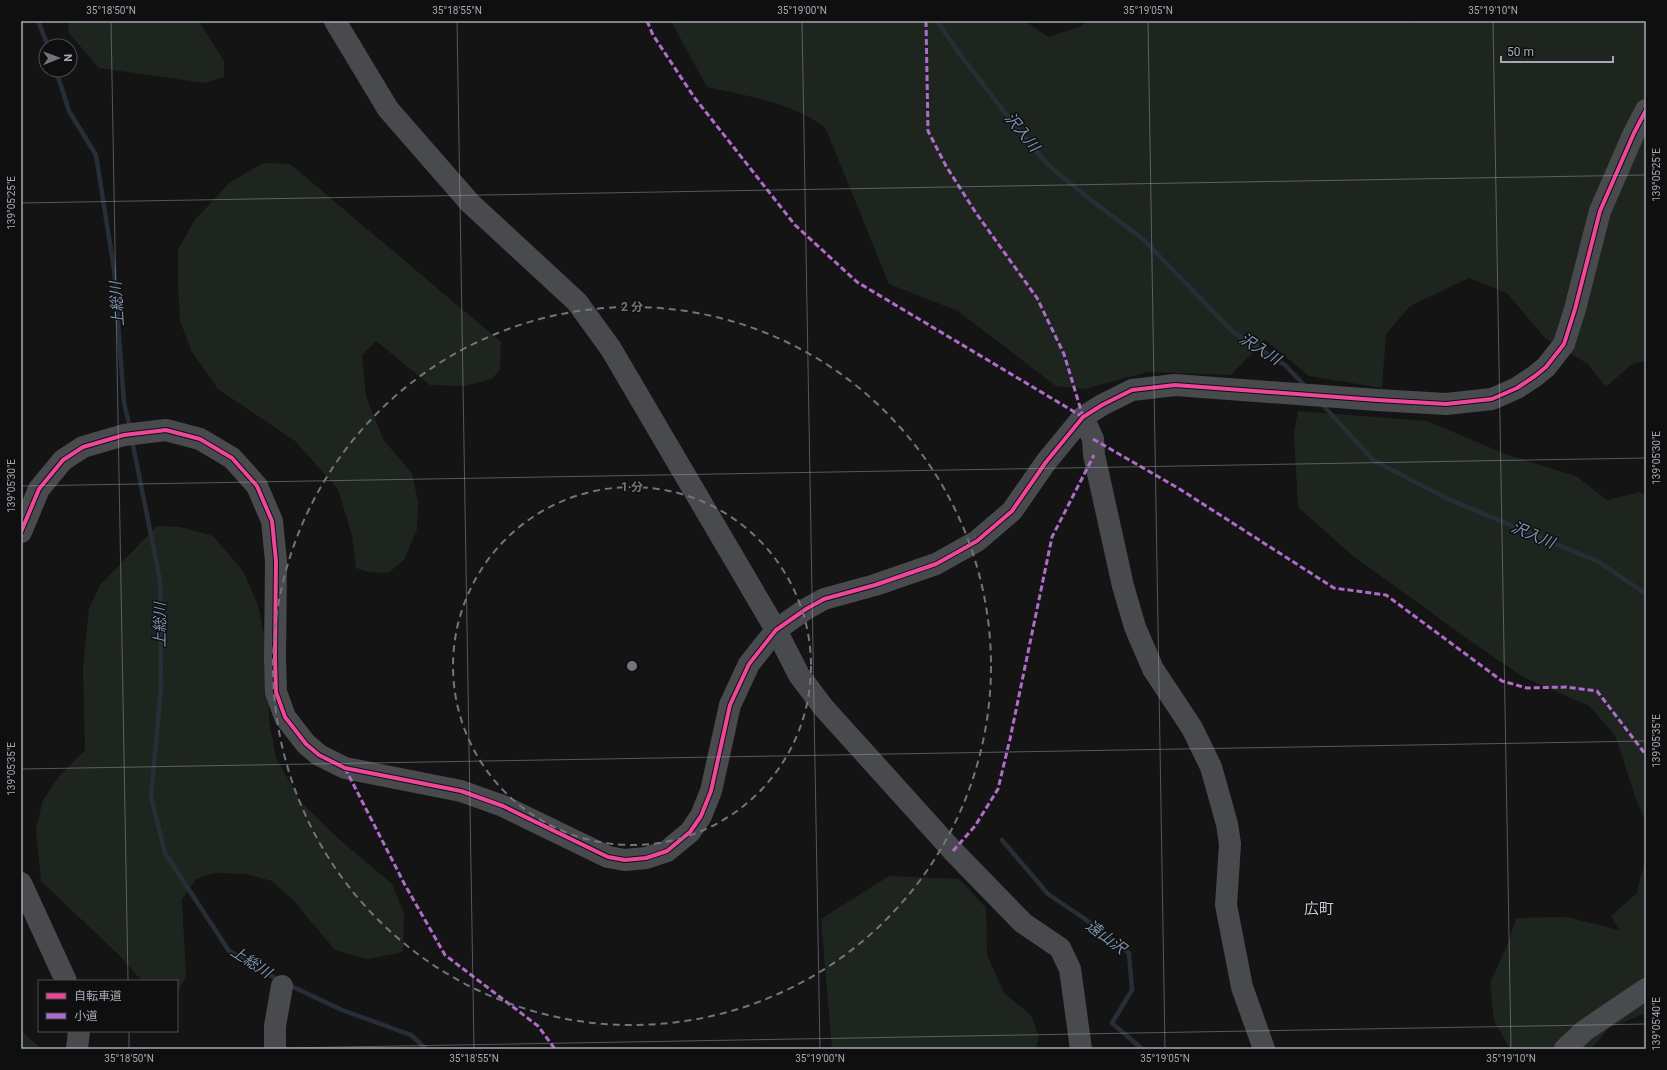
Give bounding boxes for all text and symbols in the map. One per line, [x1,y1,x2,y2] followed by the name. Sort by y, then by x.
[86,5,136,16] text: 35°18'50"N
[432,5,482,16] text: 35°18'55"N
[777,5,827,16] text: 35°19'00"N
[1123,5,1173,16] text: 35°19'05"N
[1468,5,1518,16] text: 35°19'10"N
[38,38,78,78] north arrow
[1501,38,1613,64] scale bar
[1507,45,1534,59] text: 50 m
[61,54,74,62] text: N
[1001,109,1044,157] water label: 沢入川
[1651,148,1662,202] text: 139°05'25"E
[6,176,17,230] text: 139°05'25"E
[106,279,128,327] water label: 上総川
[621,300,643,314] text: 2 分
[1236,329,1286,370] water label: 沢入川
[1651,431,1662,485] text: 139°05'30"E
[6,459,17,513] text: 139°05'30"E
[621,480,643,494] text: 1 分
[1509,518,1559,553] water label: 沢入川
[151,601,169,648] water label: 上総川
[625,659,639,673] centre of rings
[1651,714,1662,768] text: 139°05'35"E
[6,742,17,796] text: 139°05'35"E
[1304,900,1334,918] district label: 広町
[1083,916,1131,959] water label: 遠山沢
[227,942,276,983] water label: 上総川
[38,980,178,1032] legend
[74,989,122,1003] text: 自転車道
[1651,997,1662,1051] text: 139°05'40"E
[74,1009,98,1023] text: 小道
[104,1053,154,1064] text: 35°18'50"N
[449,1053,499,1064] text: 35°18'55"N
[795,1053,845,1064] text: 35°19'00"N
[1140,1053,1190,1064] text: 35°19'05"N
[1486,1053,1536,1064] text: 35°19'10"N

